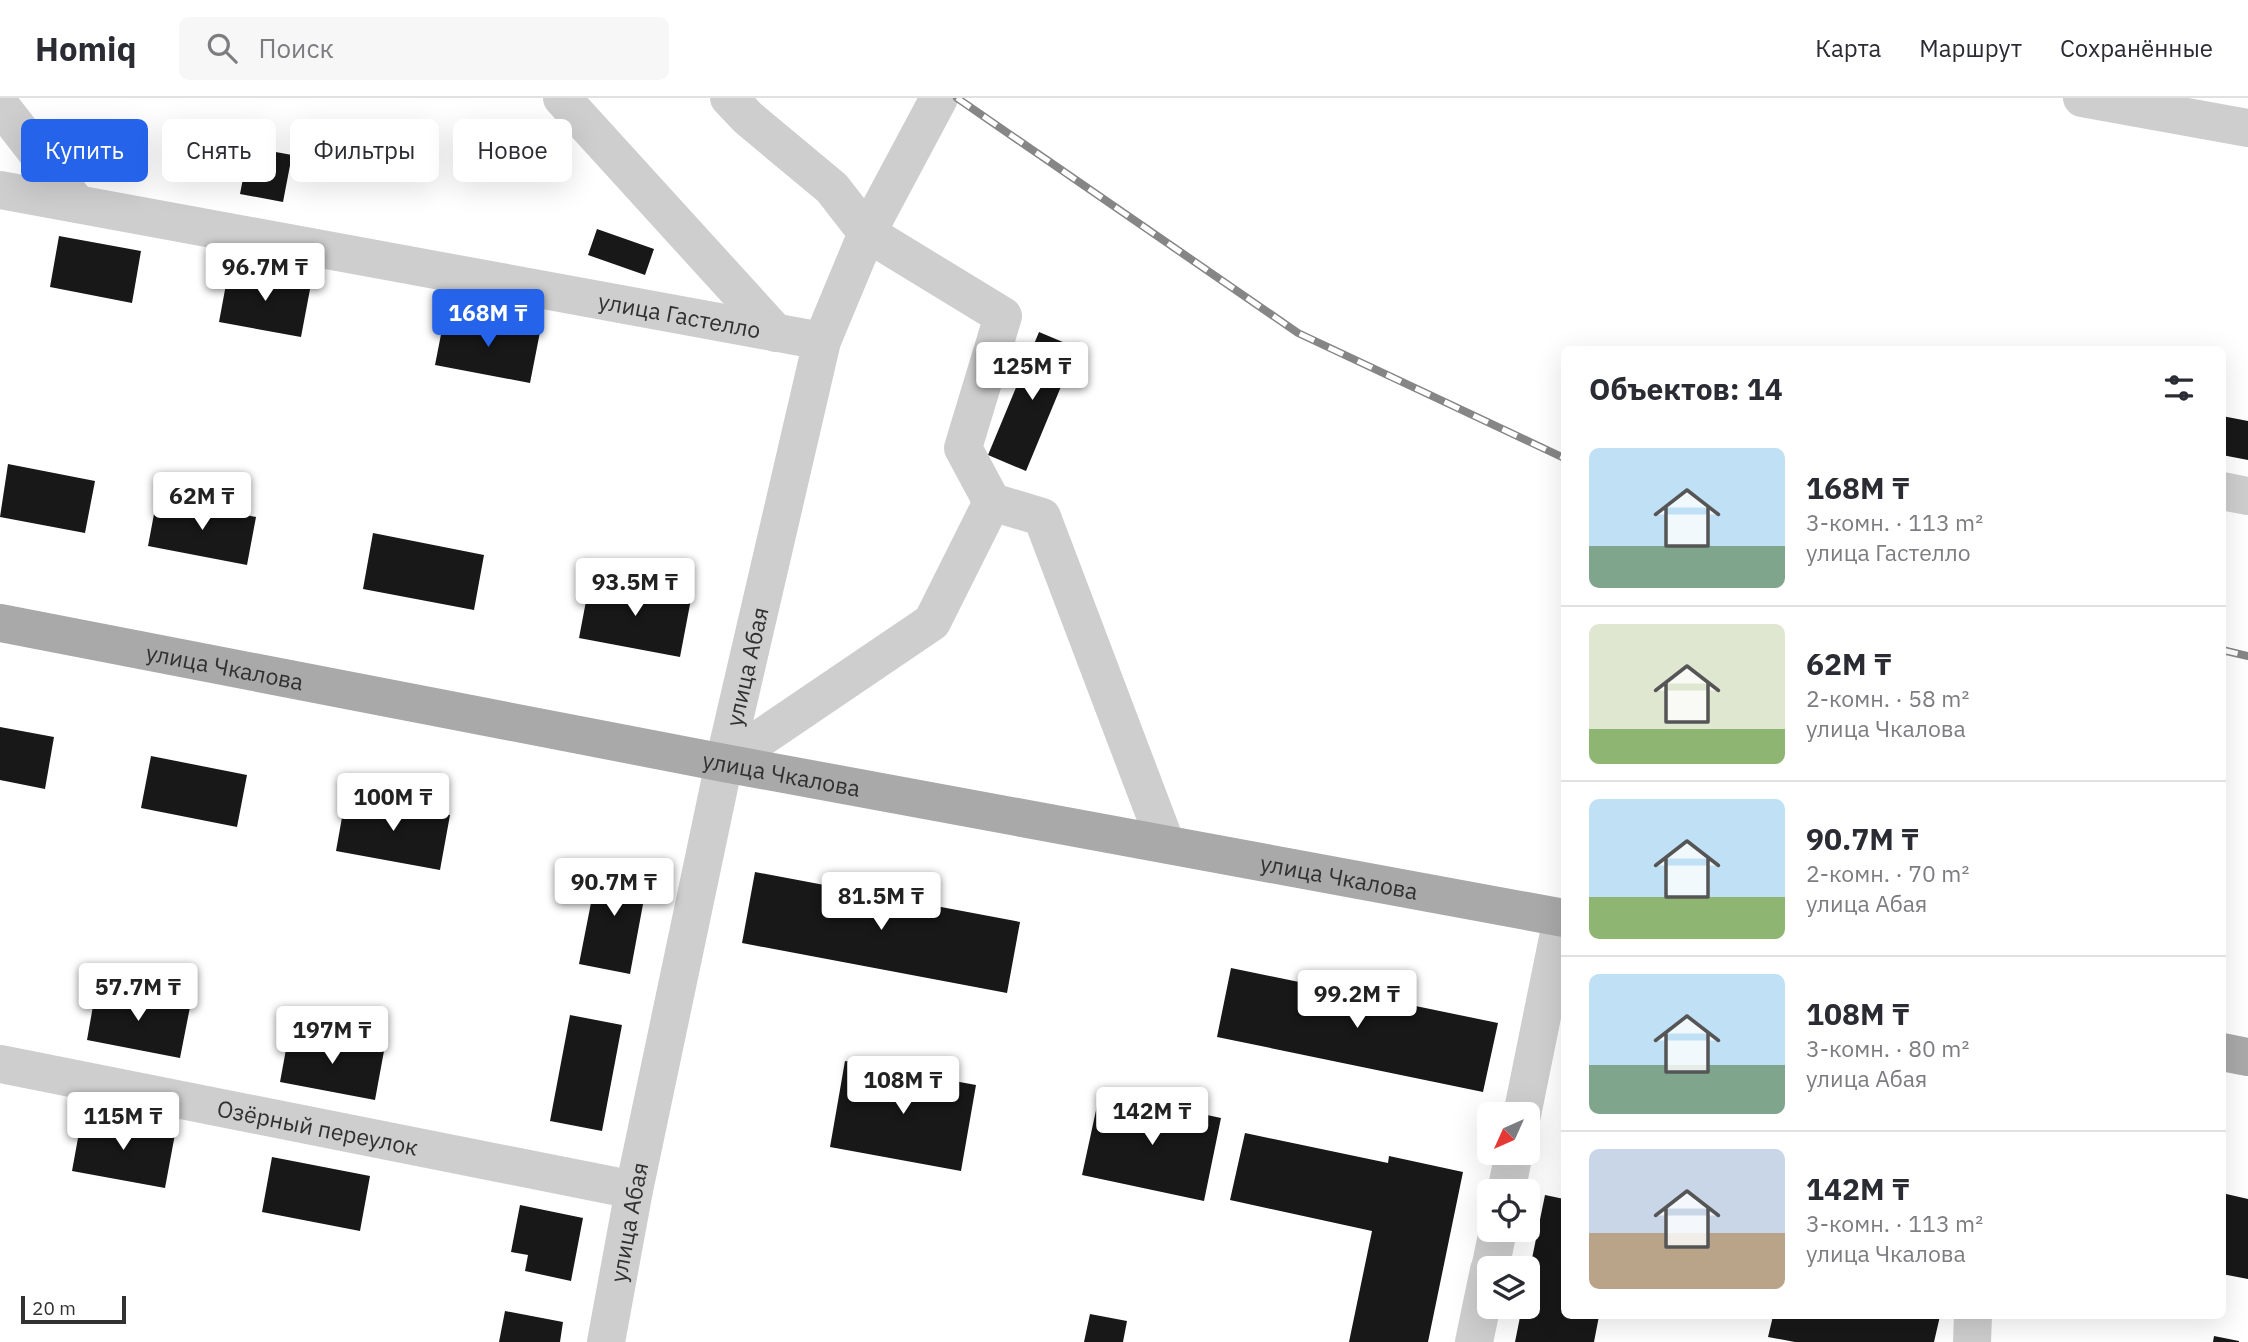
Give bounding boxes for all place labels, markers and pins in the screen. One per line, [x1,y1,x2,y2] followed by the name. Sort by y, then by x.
[200,244,330,303] pin: 96.7M ₸
[431,289,545,349] pin: 168M ₸
[975,342,1089,402] pin: 125M ₸
[153,472,251,532] pin: 62M ₸
[570,559,700,618] pin: 93.5M ₸
[336,774,450,833] pin: 100M ₸
[549,858,679,918] pin: 90.7M ₸
[816,872,946,932] pin: 81.5M ₸
[73,964,203,1023] pin: 57.7M ₸
[1292,970,1422,1030] pin: 99.2M ₸
[275,1006,389,1066] pin: 197M ₸
[846,1056,960,1116] pin: 108M ₸
[1095,1088,1209,1147] pin: 142M ₸
[66,1093,180,1152] pin: 115M ₸

